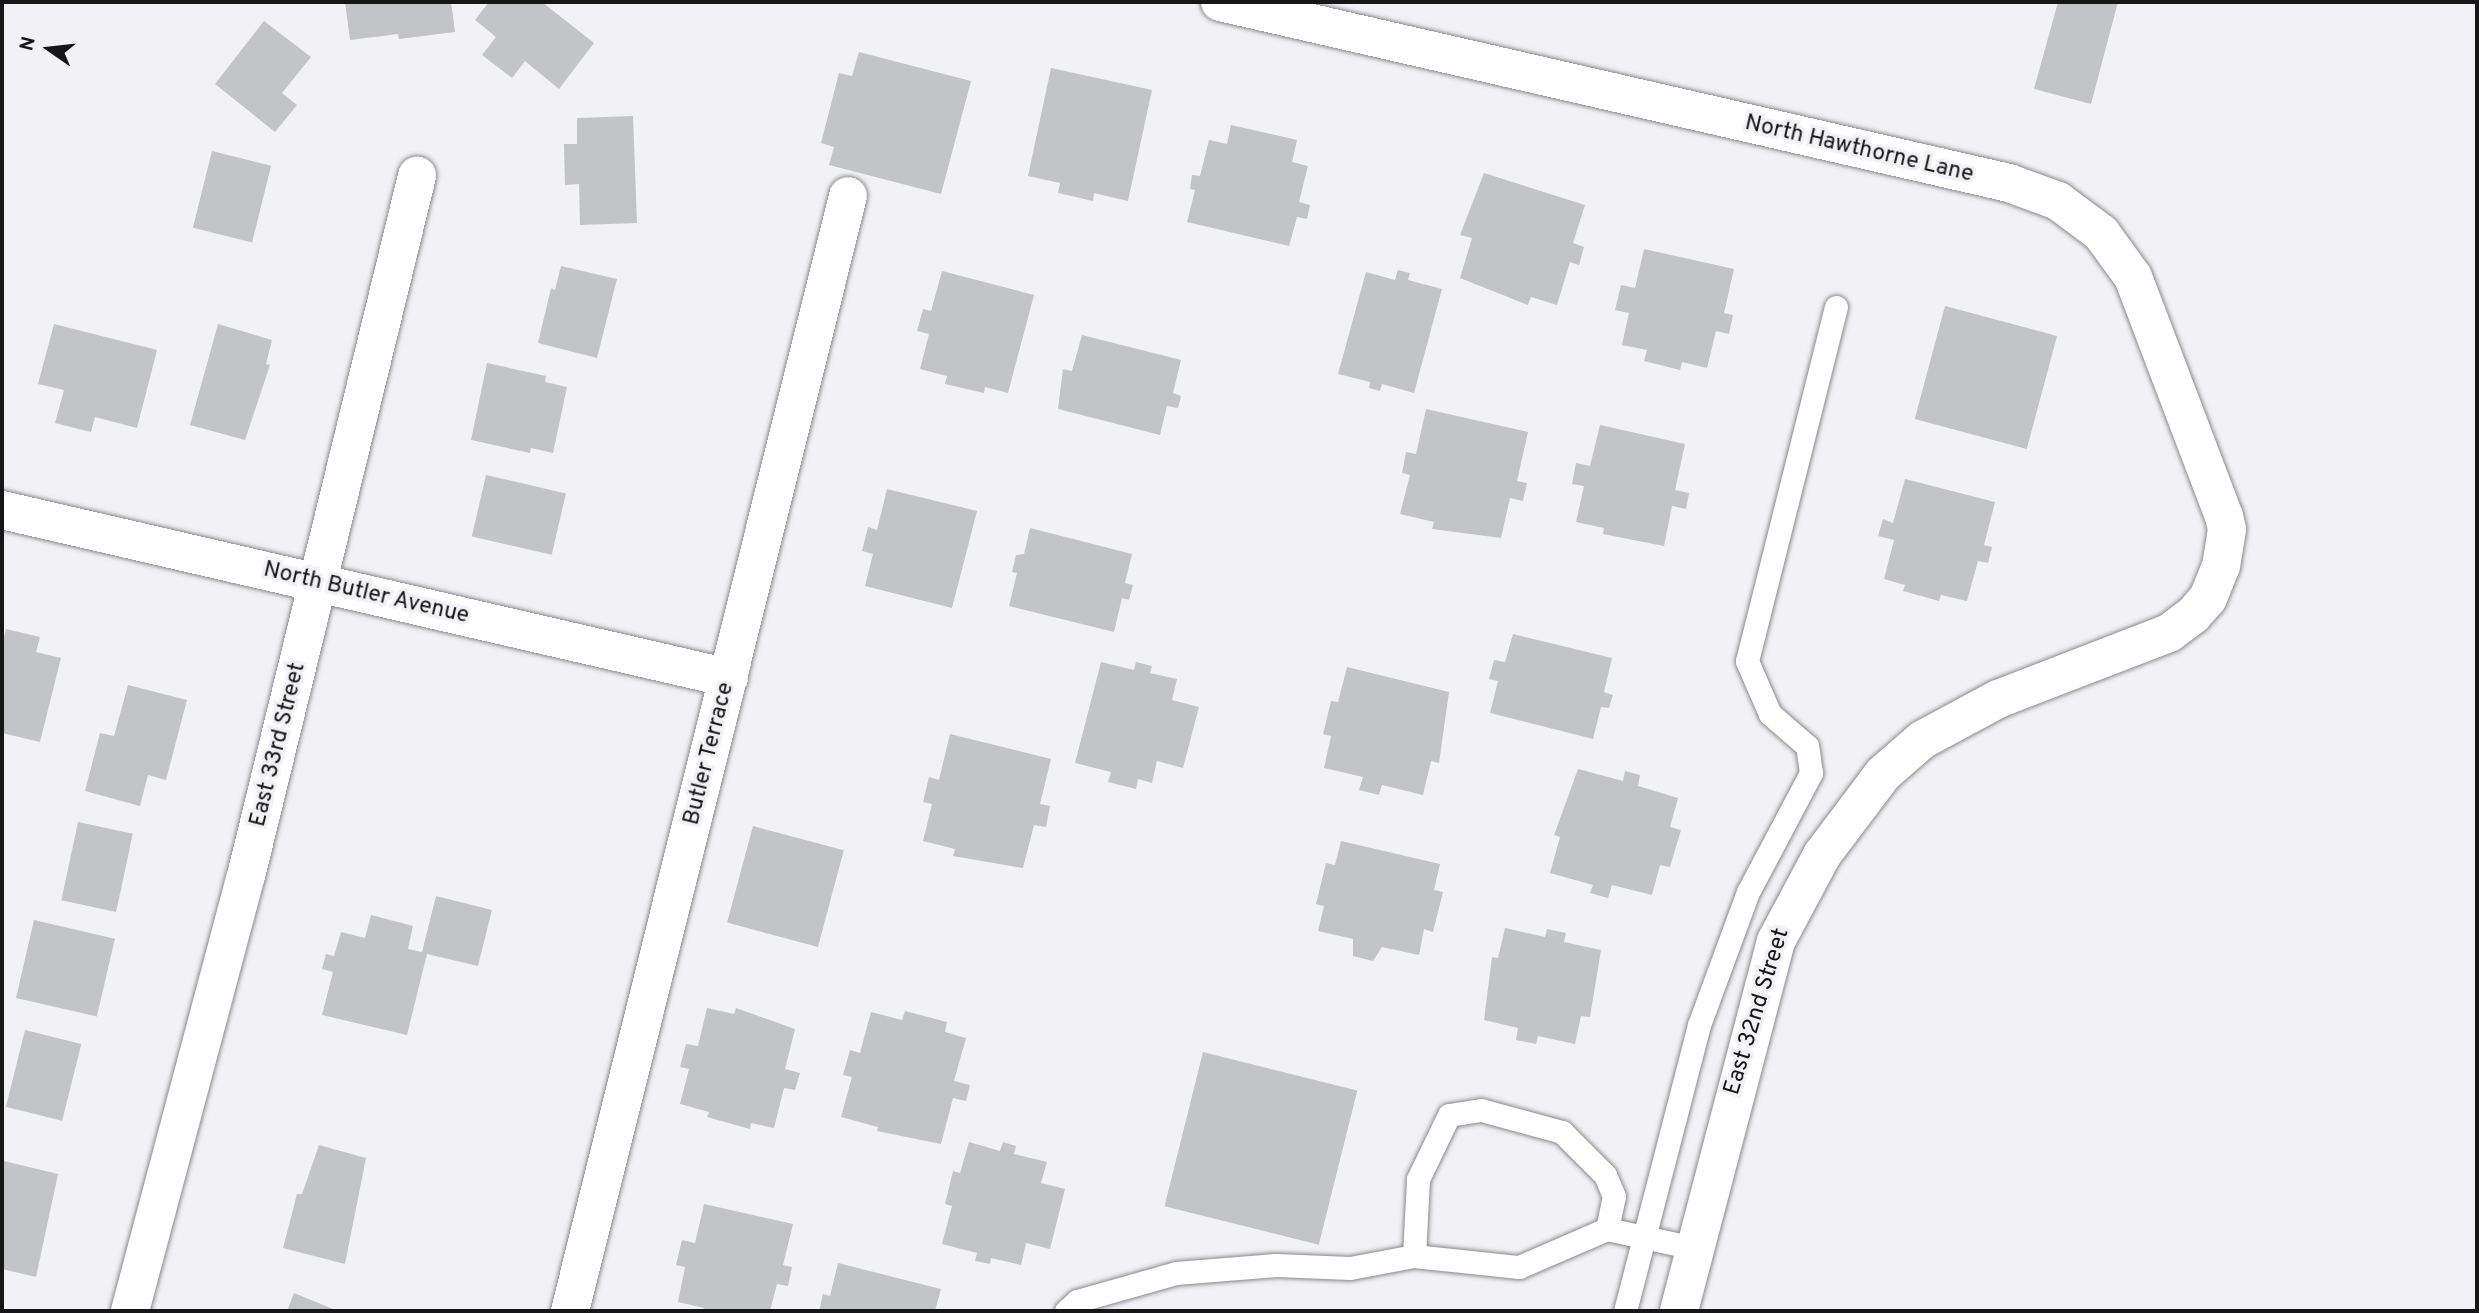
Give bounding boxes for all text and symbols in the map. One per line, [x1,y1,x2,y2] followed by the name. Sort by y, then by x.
[14,14,84,84] north arrow
[15,34,42,53] text: N
[1742,110,1976,190] street label: North Hawthorne Lane
[260,557,472,631] street label: North Butler Avenue
[245,660,313,830] street label: East 33rd Street
[679,679,741,829] street label: Butler Terrace
[1720,925,1796,1099] street label: East 32nd Street

